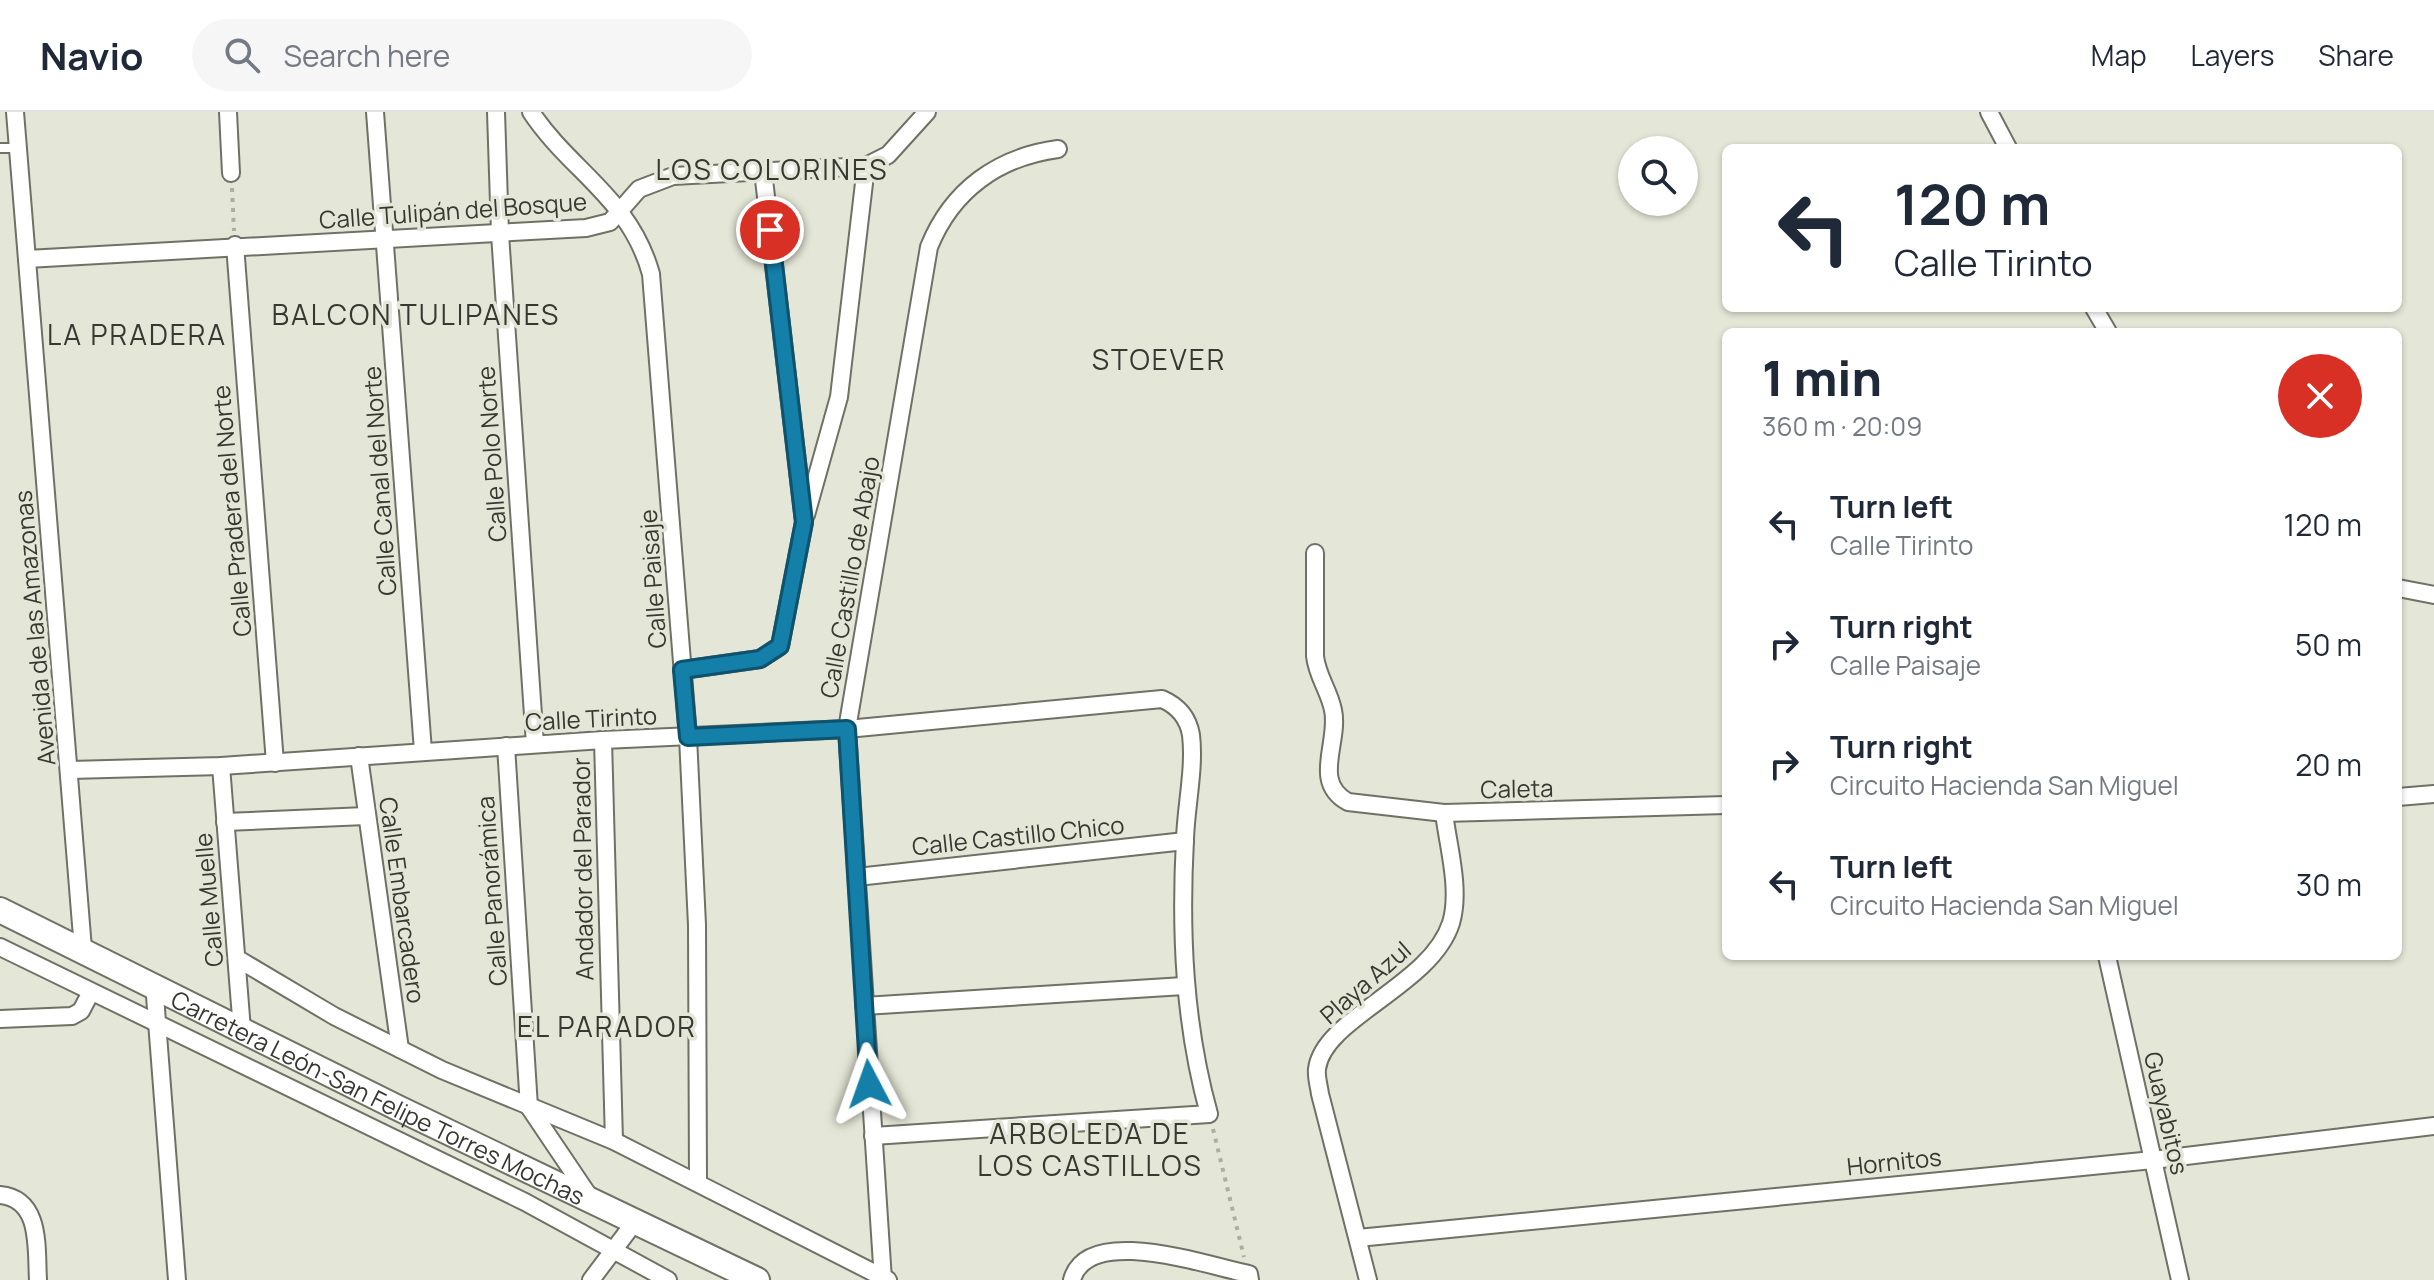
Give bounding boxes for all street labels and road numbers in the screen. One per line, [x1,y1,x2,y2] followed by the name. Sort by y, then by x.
[318,184,588,236] street label: Calle Tulipán del Bosque
[355,365,403,597] street label: Calle Canal del Norte
[468,365,514,543] street label: Calle Polo Norte
[204,384,258,638] street label: Calle Pradera del Norte
[811,453,887,701] street label: Calle Castillo de Abajo
[6,489,62,767] street label: Avenida de las Amazonas
[631,508,673,650] street label: Calle Paisaje
[524,698,658,738] street label: Calle Tirinto
[564,757,600,981] street label: Andador del Parador
[1480,771,1554,805] street label: Caleta
[372,795,434,1005] street label: Calle Embarcadero
[468,795,514,987] street label: Calle Panorámica
[910,807,1126,863] street label: Calle Castillo Chico
[186,832,230,968] street label: Calle Muelle
[1312,933,1418,1031] street label: Playa Azul
[166,982,591,1212] street label: Carretera León-San Felipe Torres Mochas
[2137,1048,2197,1178] street label: Guayabitos
[1845,1140,1943,1182] street label: Hornitos

